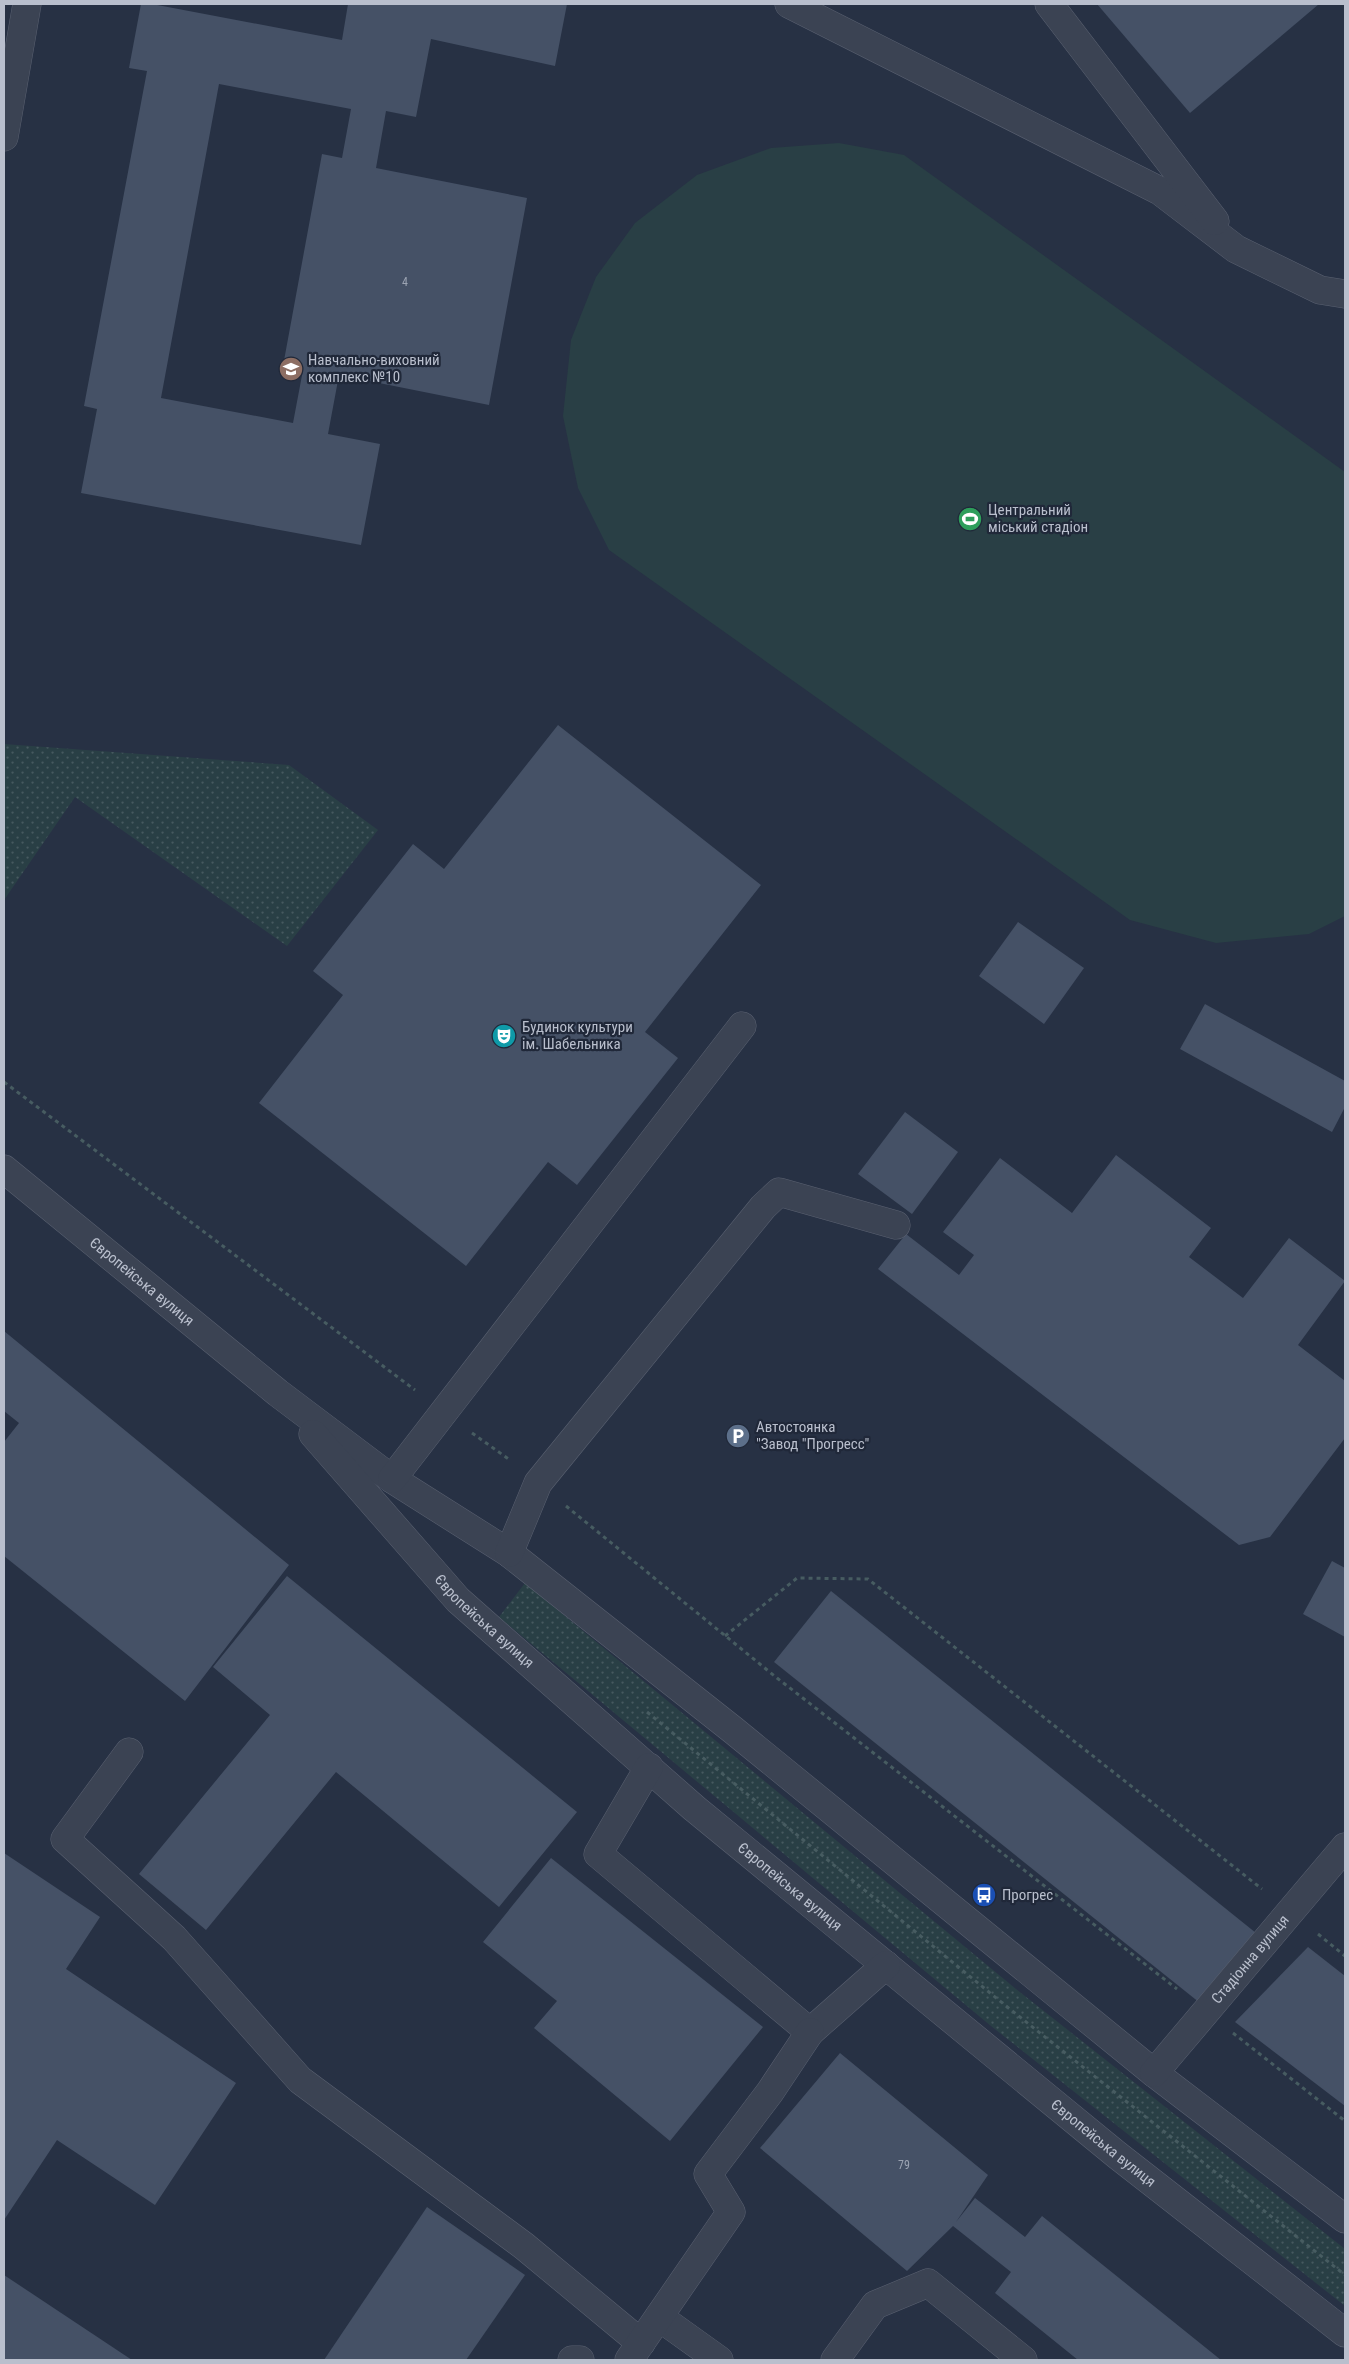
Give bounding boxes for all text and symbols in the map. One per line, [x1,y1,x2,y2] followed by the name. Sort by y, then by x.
[402,275,408,289] house number: 4
[308,351,440,386] place label: Навчально-виховний комплекс №10
[278,356,304,382] school or university icon: Навчально-виховний комплекс №10
[988,501,1088,536] place label: Центральний міський стадіон
[957,506,983,532] sports icon: Центральний міський стадіон
[522,1018,633,1053] place label: Будинок культури ім. Шабельника
[491,1023,517,1049] theatre icon: Будинок культури ім. Шабельника
[86,1234,198,1330] street label: Європейська вулиця
[756,1418,870,1453] place label: Автостоянка "Завод "Прогресс"
[725,1423,751,1449] parking icon: Автостоянка "Завод "Прогресс"
[431,1571,538,1672] street label: Європейська вулиця
[734,1839,846,1935] street label: Європейська вулиця
[971,1882,997,1908] bus stop icon: Прогрес
[1002,1886,1053,1904] place label: Прогрес
[1208,1911,1293,2007] street label: Стадіонна вулиця
[1047,2095,1159,2191] street label: Європейська вулиця
[898,2158,910,2172] house number: 79

